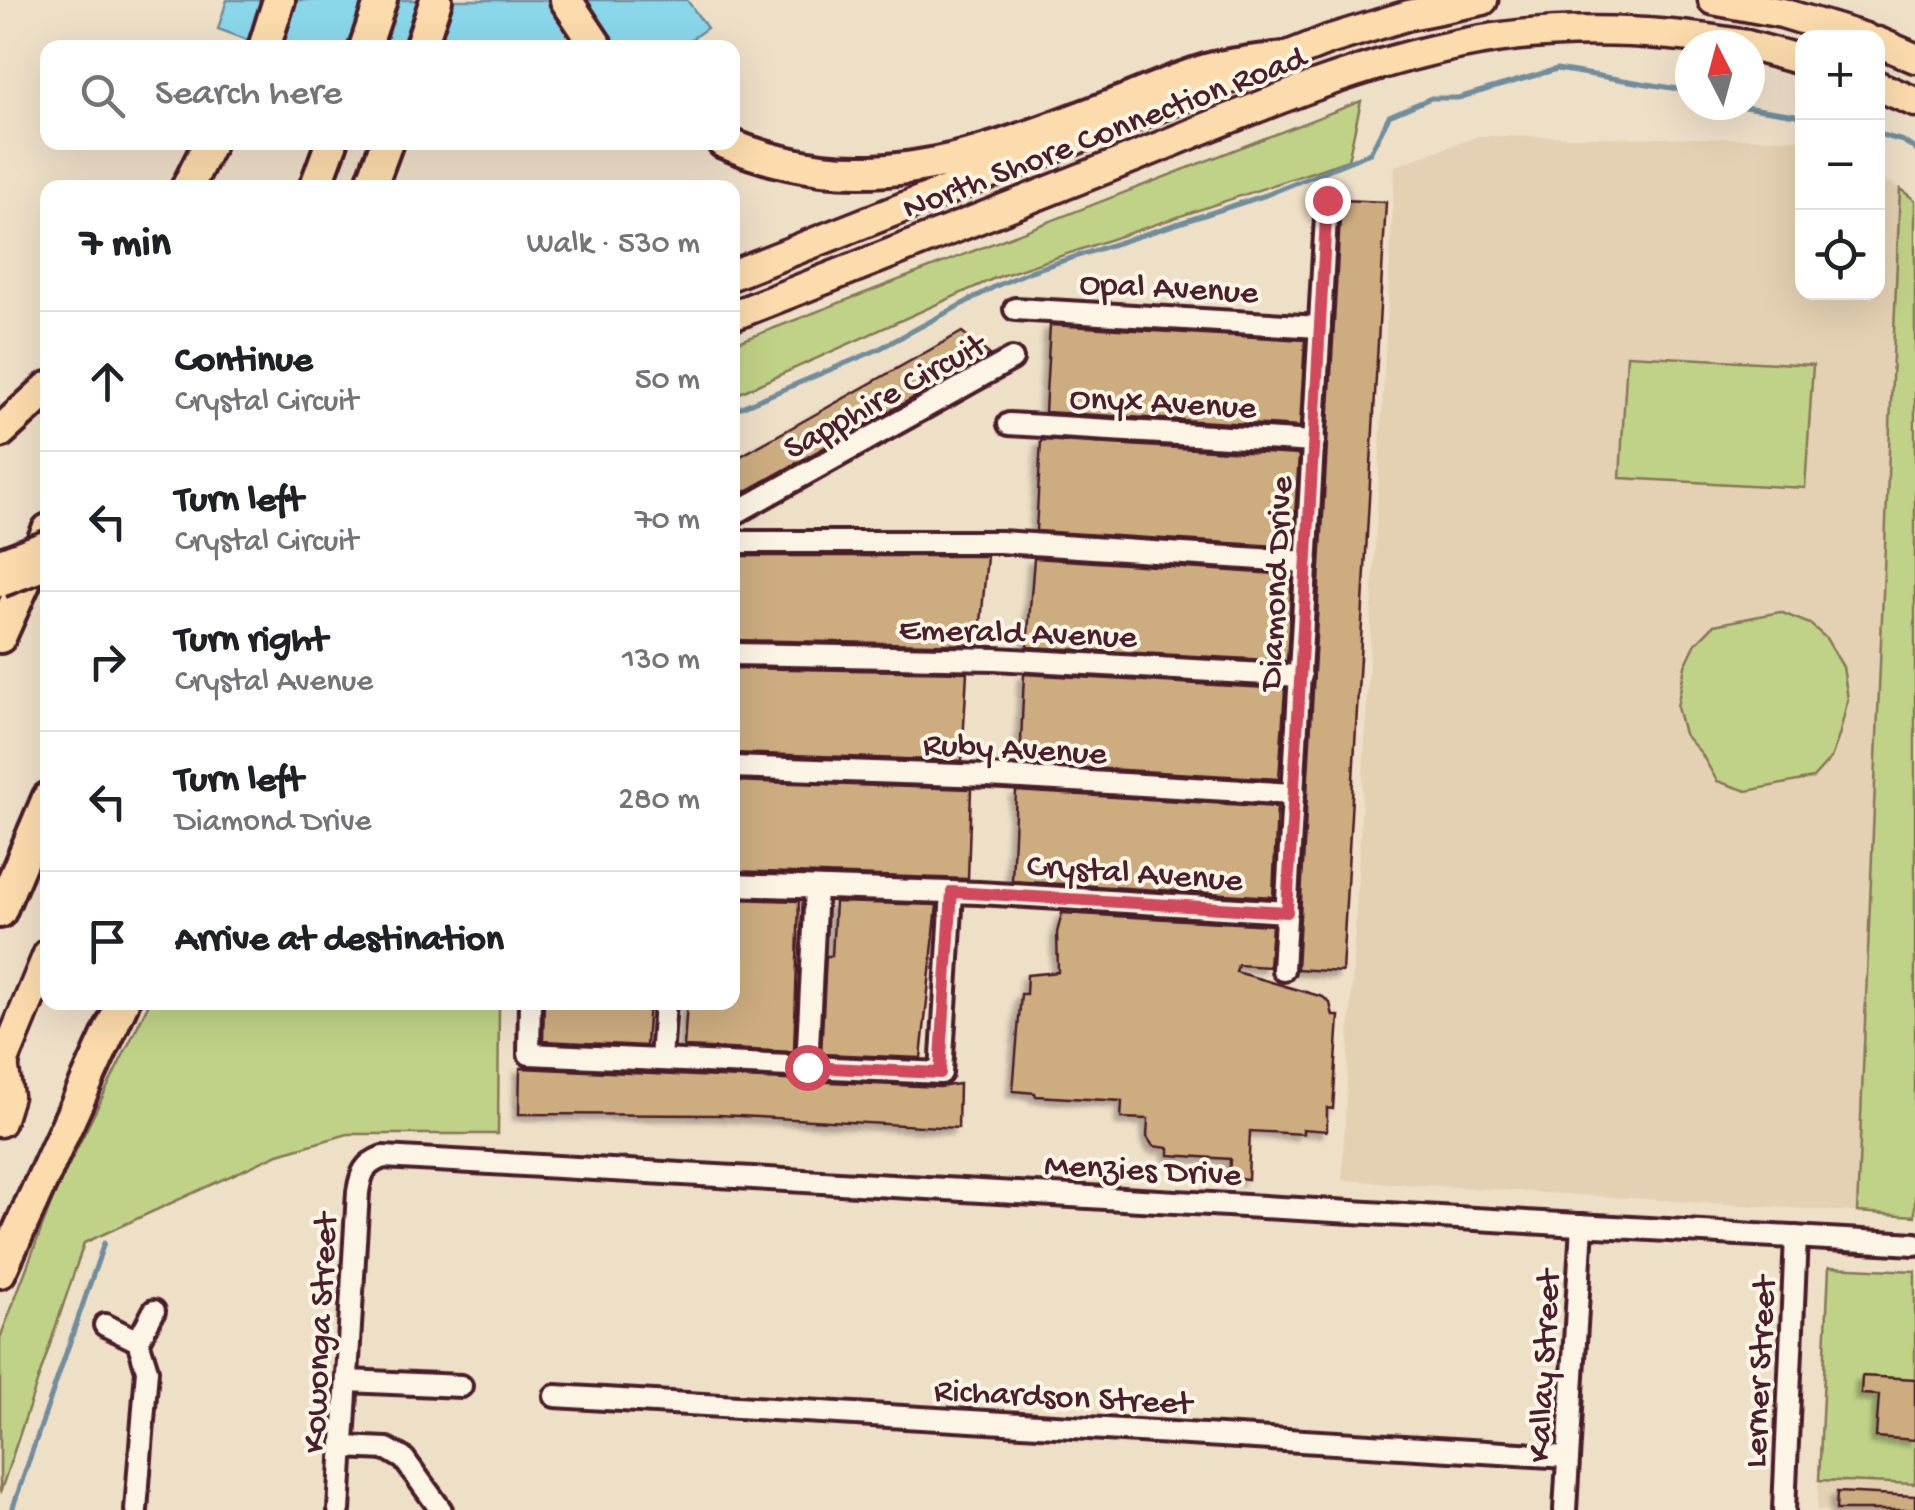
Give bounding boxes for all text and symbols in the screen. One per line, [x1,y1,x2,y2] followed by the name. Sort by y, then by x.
[1675,30,1765,120] north arrow
[1795,30,1885,300] map controls
[1795,30,1885,120] button: +
[898,38,1315,231] street label: North Shore Connection Road
[40,40,740,150] search box
[75,68,130,123] icon: search
[155,73,342,117] text: Search here
[1795,120,1885,210] button: −
[1305,178,1351,224] route end
[1795,210,1885,300] button: locate
[80,221,171,270] text: 7 min
[527,226,700,264] text: Walk · 530 m
[1078,265,1260,316] street label: Opal Avenue
[778,325,996,471] street label: Sapphire Circuit
[175,340,313,384] text: Continue
[80,354,135,409] icon: ahead
[635,362,700,400] text: 50 m
[1068,380,1258,431] street label: Onyx Avenue
[175,384,358,422] text: Crystal Circuit
[1252,474,1305,694] street label: Diamond Drive
[175,480,303,524] text: Turn left
[80,494,135,549] icon: left
[635,502,700,540] text: 70 m
[175,524,358,562] text: Crystal Circuit
[898,611,1139,660] street label: Emerald Avenue
[175,620,327,664] text: Turn right
[80,634,135,689] icon: right
[622,642,700,680] text: 130 m
[175,664,373,702] text: Crystal Avenue
[922,726,1109,777] street label: Ruby Avenue
[175,760,303,804] text: Turn left
[80,774,135,829] icon: left
[618,782,700,820] text: 280 m
[175,804,371,842] text: Diamond Drive
[1025,847,1245,904] street label: Crystal Avenue
[80,914,135,969] icon: arrive
[175,919,504,963] text: Arrive at destination
[785,1045,831,1091] route start
[1043,1147,1243,1198] street label: Menzies Drive
[296,1210,349,1454] street label: Kowonga Street
[1521,1266,1572,1463] street label: Kallay Street
[1737,1273,1788,1469] street label: Lerner Street
[933,1372,1195,1427] street label: Richardson Street

